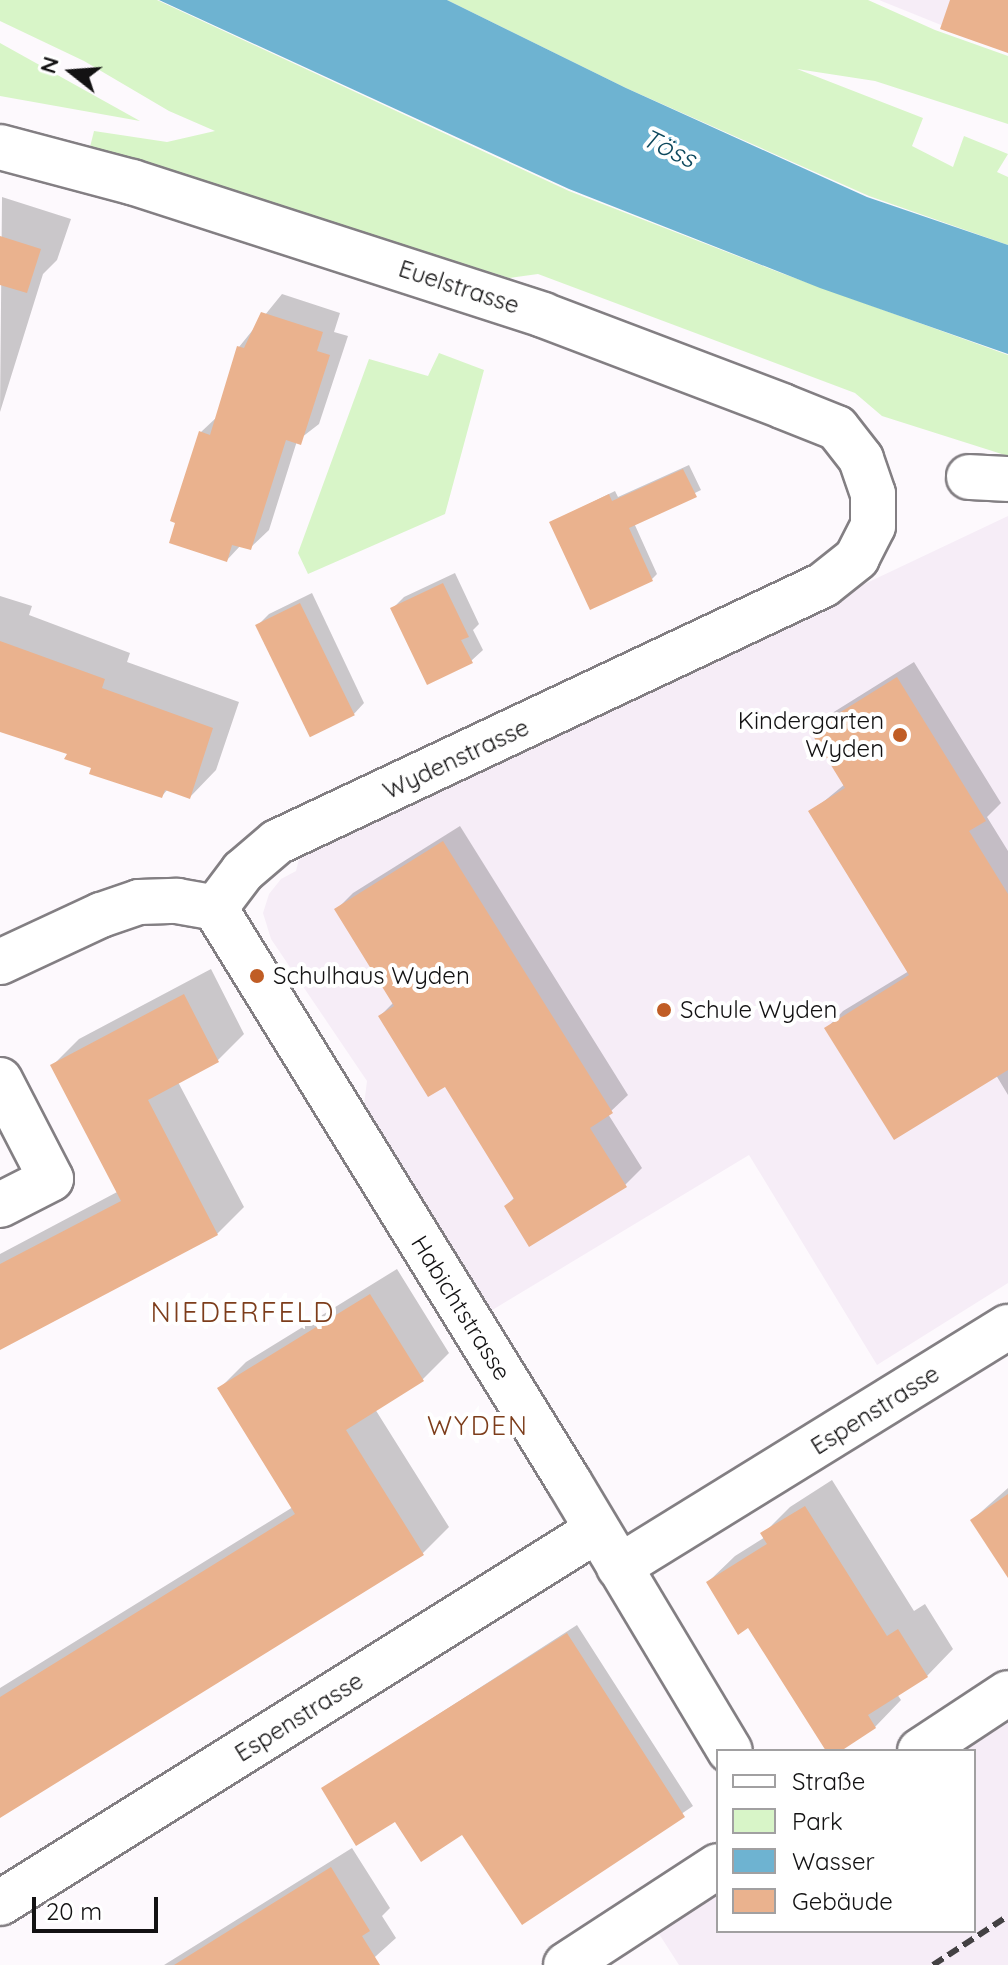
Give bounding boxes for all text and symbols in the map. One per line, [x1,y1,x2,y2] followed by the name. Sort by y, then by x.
[32,32,112,112] north arrow
[33,53,65,77] text: N
[637,122,701,174] water label: Töss
[395,254,523,320] street label: Euelstrasse
[738,707,884,763] place label: Kindergarten Wyden
[378,713,534,805] street label: Wydenstrasse
[891,726,909,744] marker: Kindergarten Wyden
[273,962,470,990] place label: Schulhaus Wyden
[248,967,266,985] marker: Schulhaus Wyden
[680,996,837,1024] place label: Schule Wyden
[655,1001,673,1019] marker: Schule Wyden
[405,1230,517,1386] street label: Habichtstrasse
[151,1295,335,1329] district label: NIEDERFELD
[806,1359,944,1461] street label: Espenstrasse
[427,1410,529,1442] district label: WYDEN
[230,1666,368,1768] street label: Espenstrasse
[716,1749,976,1933] legend
[792,1766,865,1796] text: Straße
[792,1806,843,1836] text: Park
[792,1846,875,1876] text: Wasser
[36,1881,162,1931] scale bar
[792,1886,893,1916] text: Gebäude
[46,1896,102,1926] text: 20 m

